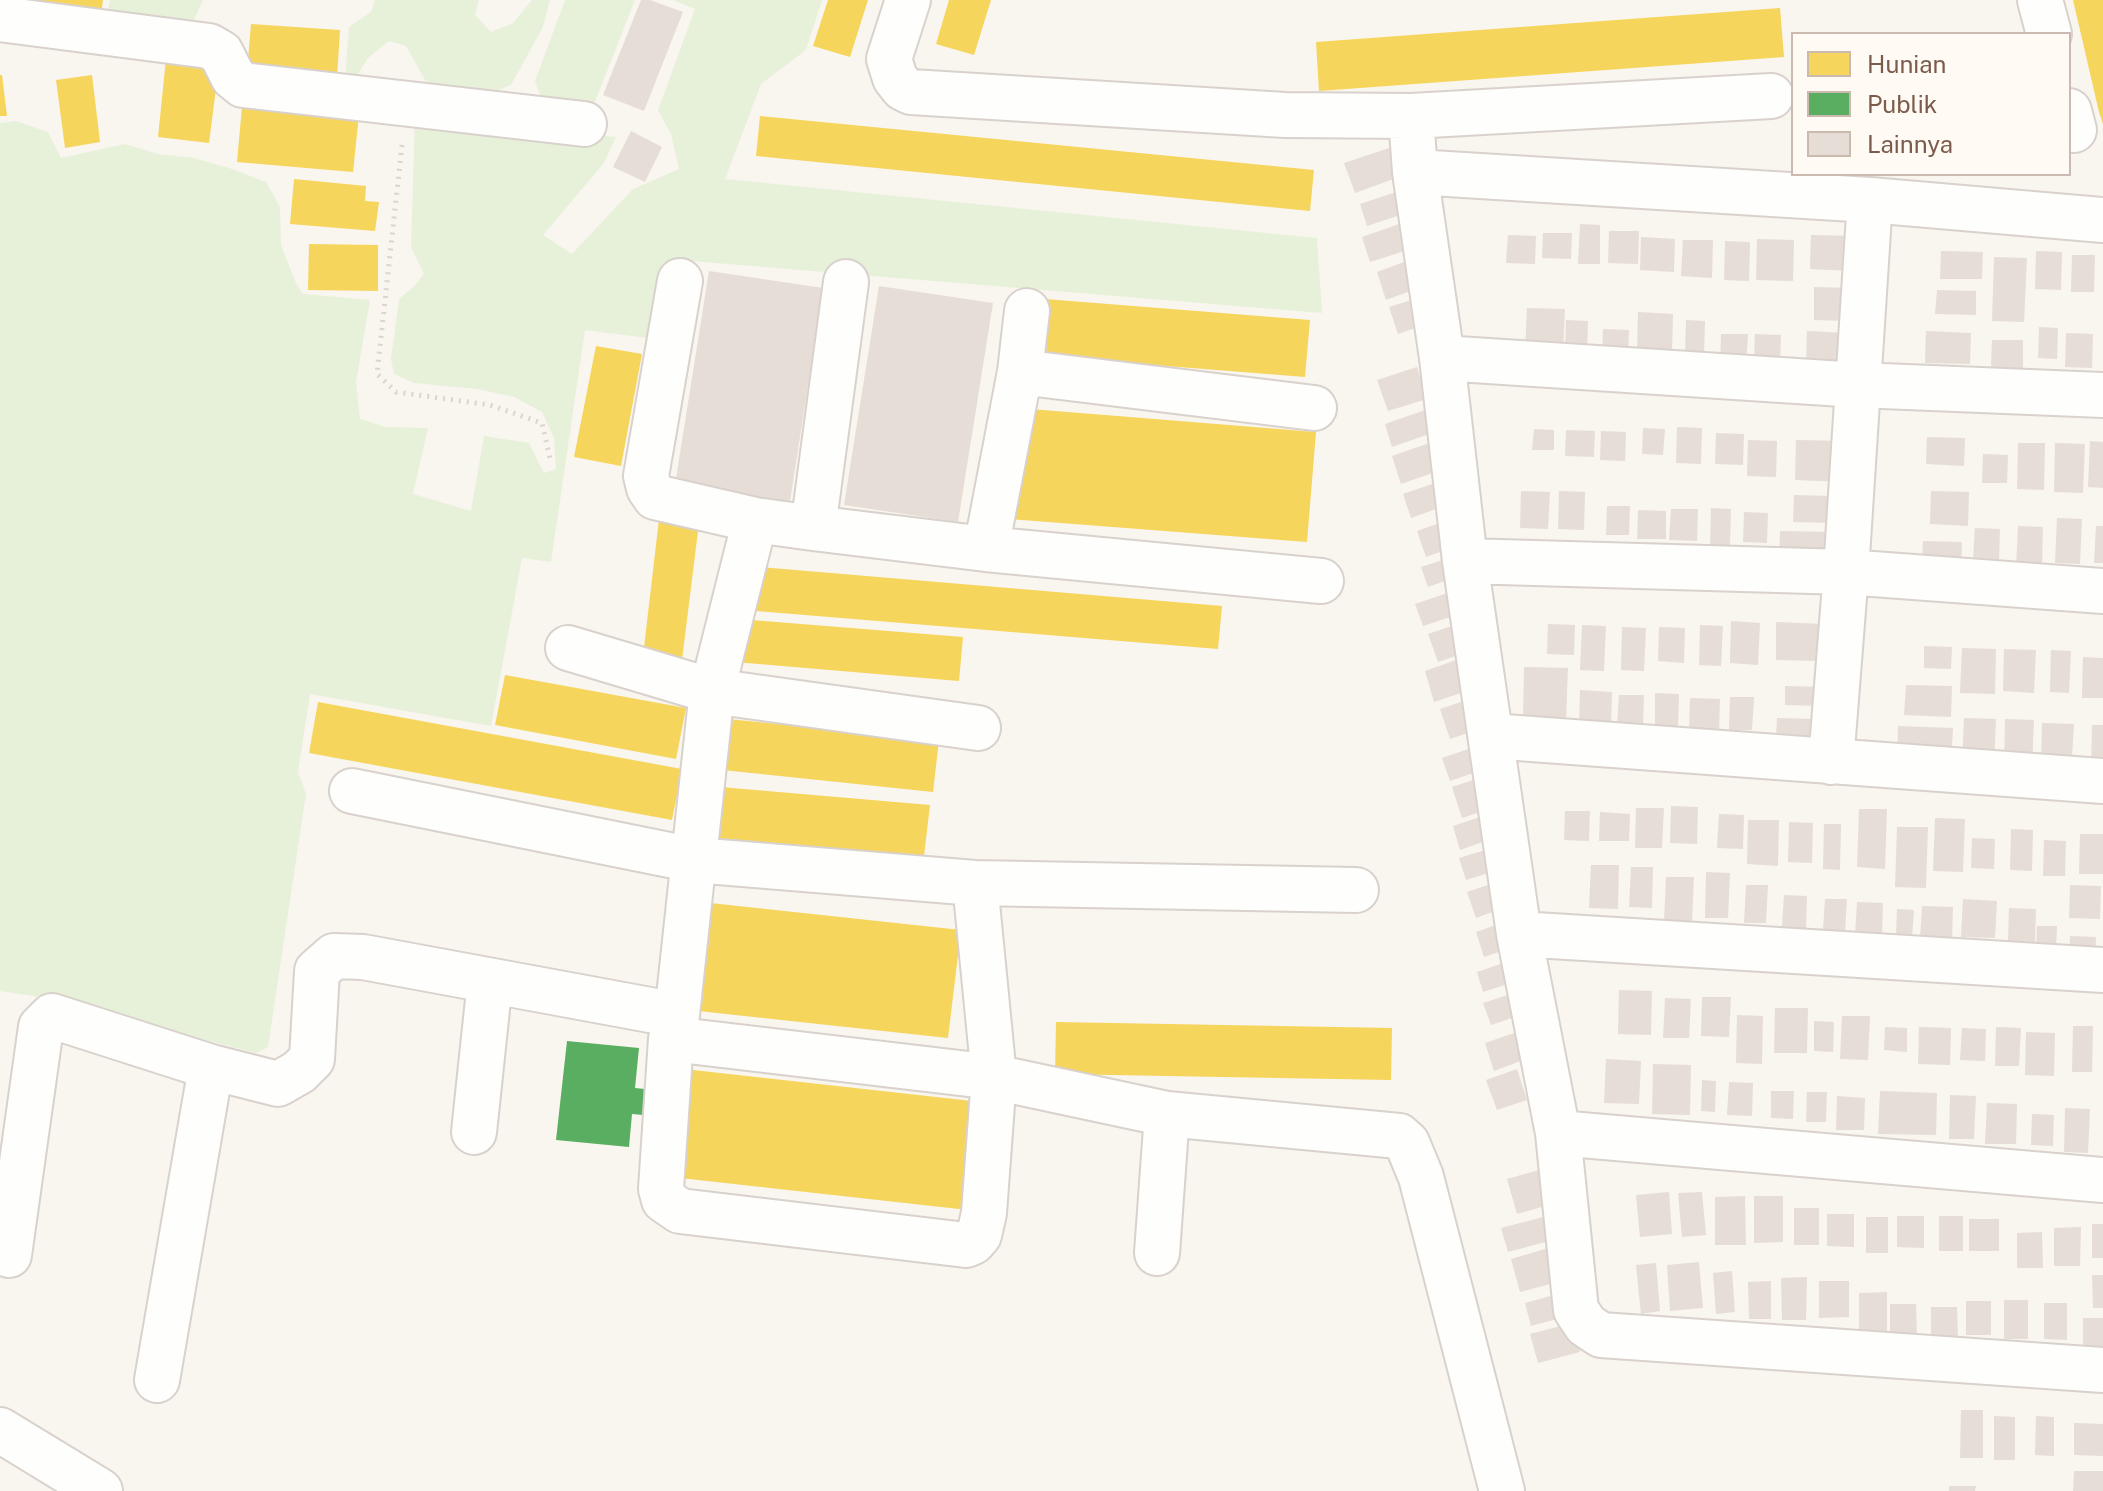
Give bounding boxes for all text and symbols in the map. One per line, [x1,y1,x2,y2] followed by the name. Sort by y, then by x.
[1791,32,2071,176] legend
[1867,50,1946,78] text: Hunian
[1867,90,1937,118] text: Publik
[1867,130,1953,158] text: Lainnya

